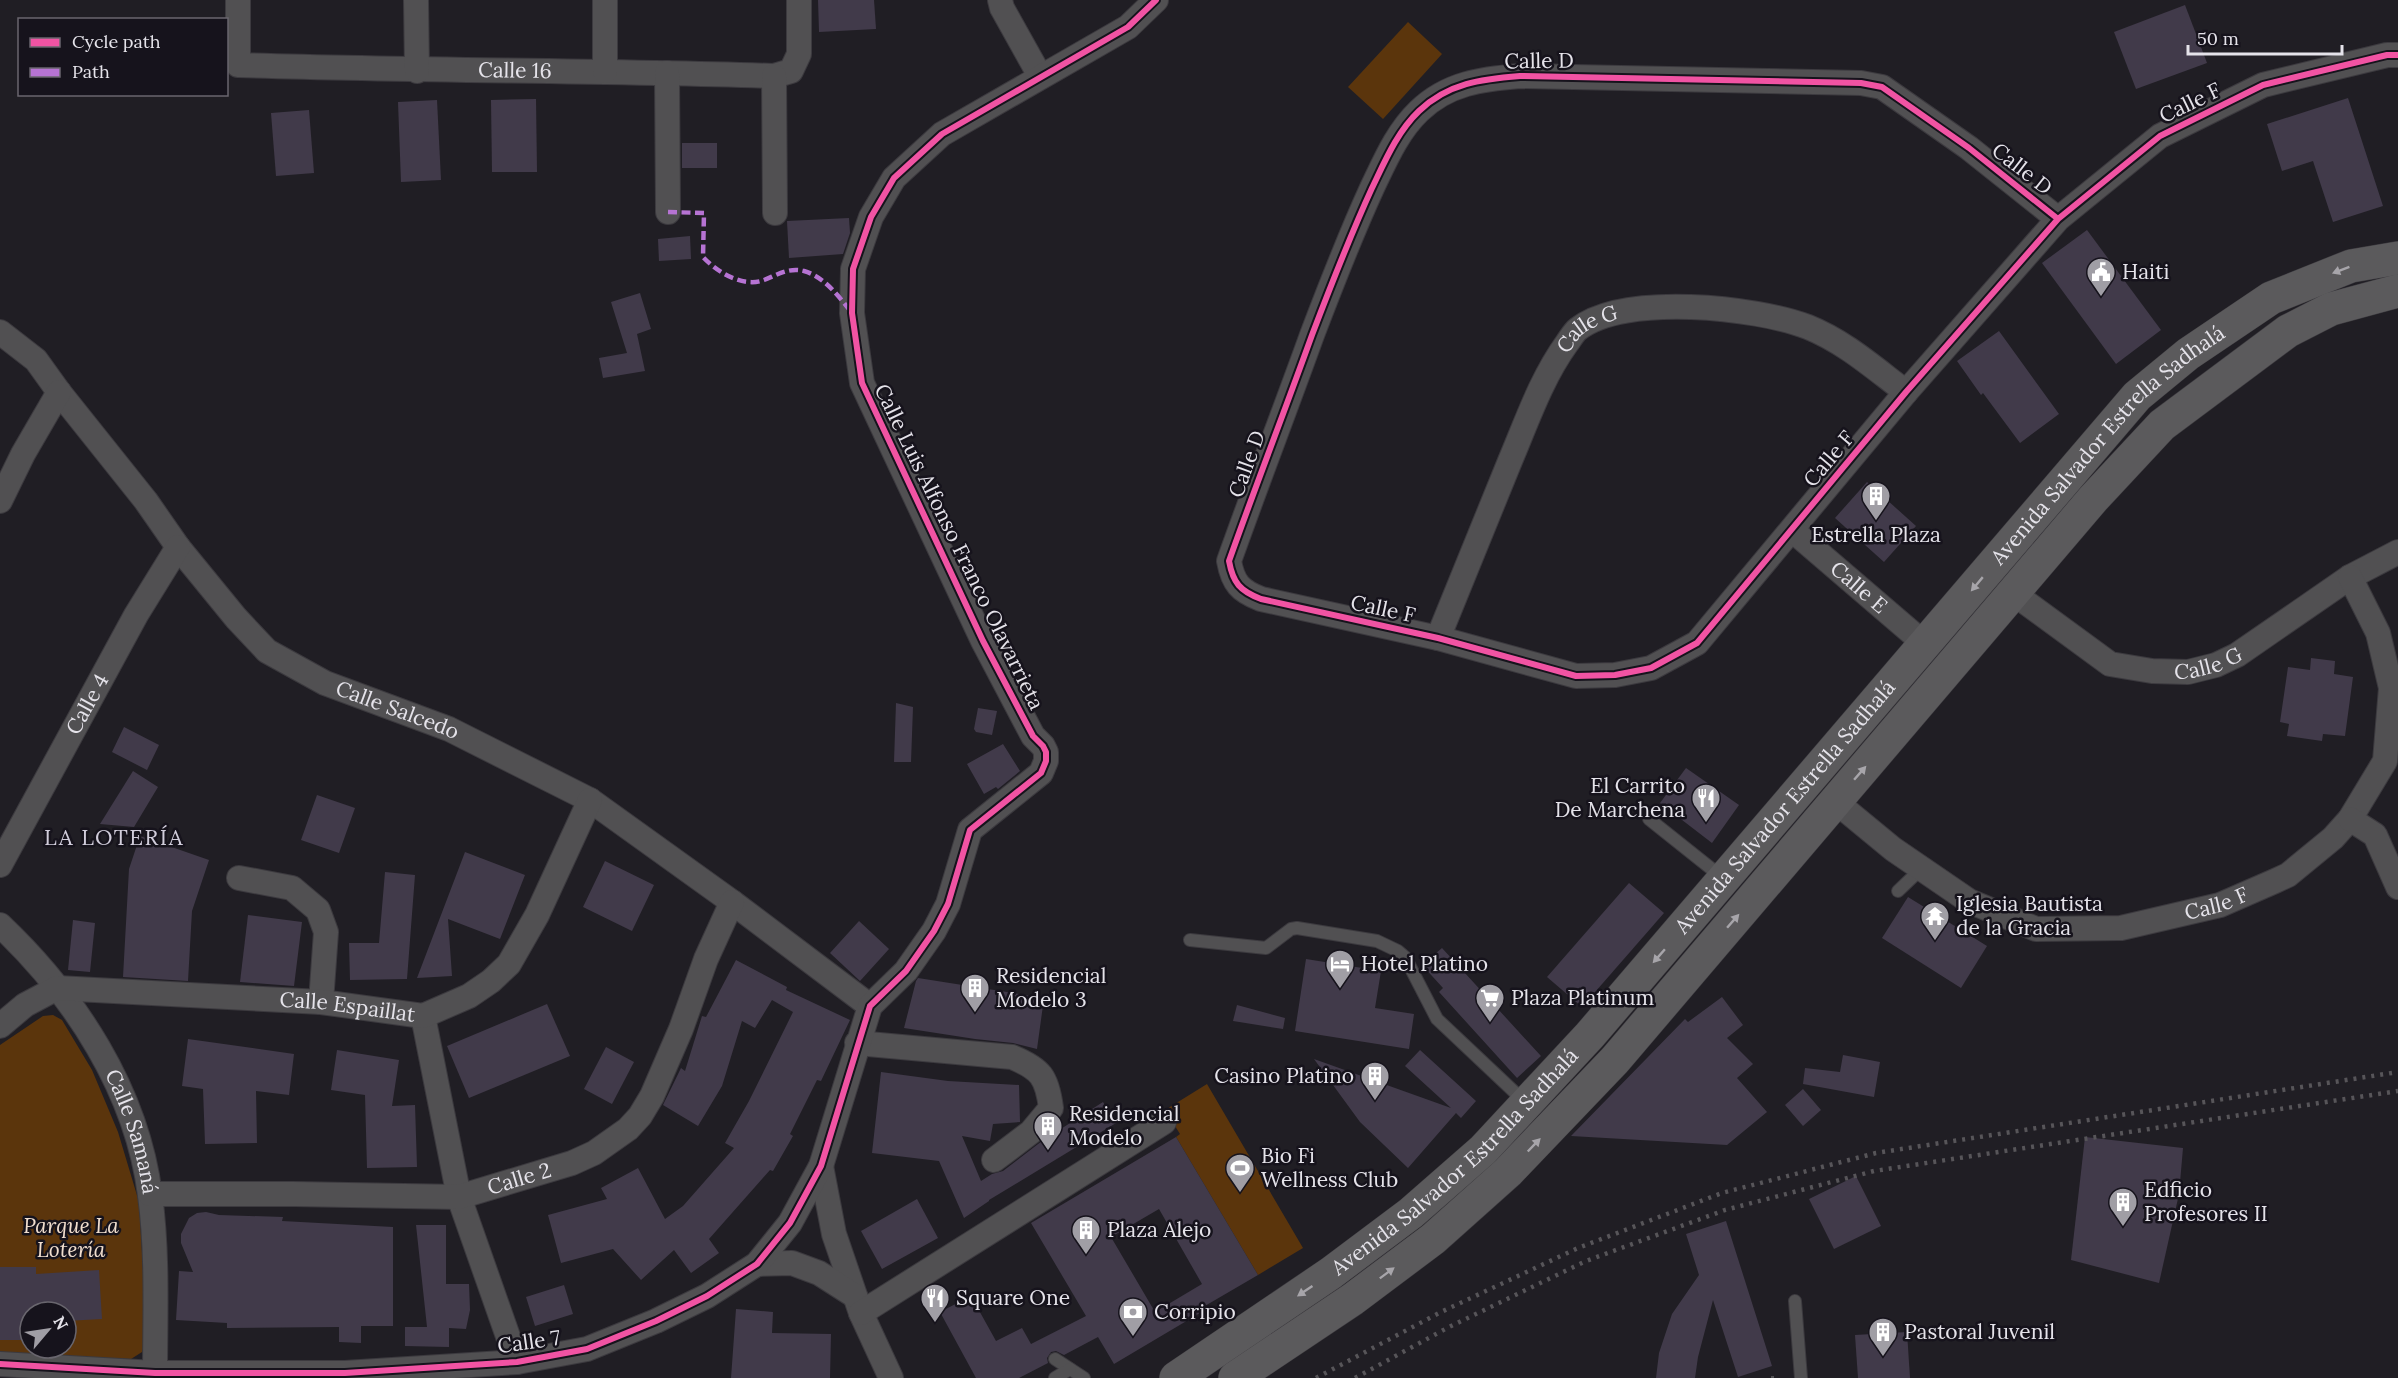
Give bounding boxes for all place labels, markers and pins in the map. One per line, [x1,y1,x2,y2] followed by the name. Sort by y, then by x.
[2085,256,2117,298] public building icon: Haiti
[2122,258,2169,285] place label: Haiti
[1860,480,1892,522] building icon: Estrella Plaza
[1811,521,1941,548] place label: Estrella Plaza
[1555,772,1685,823] place label: El Carrito De Marchena
[1690,782,1722,824] restaurant icon: El Carrito De Marchena
[1956,890,2103,941] place label: Iglesia Bautista de la Gracia
[1919,900,1951,942] temple icon: Iglesia Bautista de la Gracia
[1324,948,1356,990] hotel icon: Hotel Platino
[1361,950,1488,977] place label: Hotel Platino
[996,962,1106,1013] place label: Residencial Modelo 3
[959,972,991,1014] building icon: Residencial Modelo 3
[1474,982,1506,1024] supermarket icon: Plaza Platinum
[1511,984,1655,1011] place label: Plaza Platinum
[1359,1060,1391,1102] building icon: Casino Platino
[1214,1062,1354,1089] place label: Casino Platino
[1069,1100,1179,1151] place label: Residencial Modelo
[1032,1110,1064,1152] building icon: Residencial Modelo
[1261,1142,1398,1193] place label: Bio Fi Wellness Club
[1224,1152,1256,1194] sports icon: Bio Fi Wellness Club
[2144,1176,2268,1227] place label: Edficio Profesores II
[2107,1186,2139,1228] building icon: Edficio Profesores II
[1070,1214,1102,1256] building icon: Plaza Alejo
[1107,1216,1211,1243] place label: Plaza Alejo
[919,1282,951,1324] restaurant icon: Square One
[956,1284,1070,1311] place label: Square One
[1117,1296,1149,1338] bank icon: Corripio
[1154,1298,1236,1325] place label: Corripio
[1867,1316,1899,1358] building icon: Pastoral Juvenil
[1904,1318,2055,1345] place label: Pastoral Juvenil

